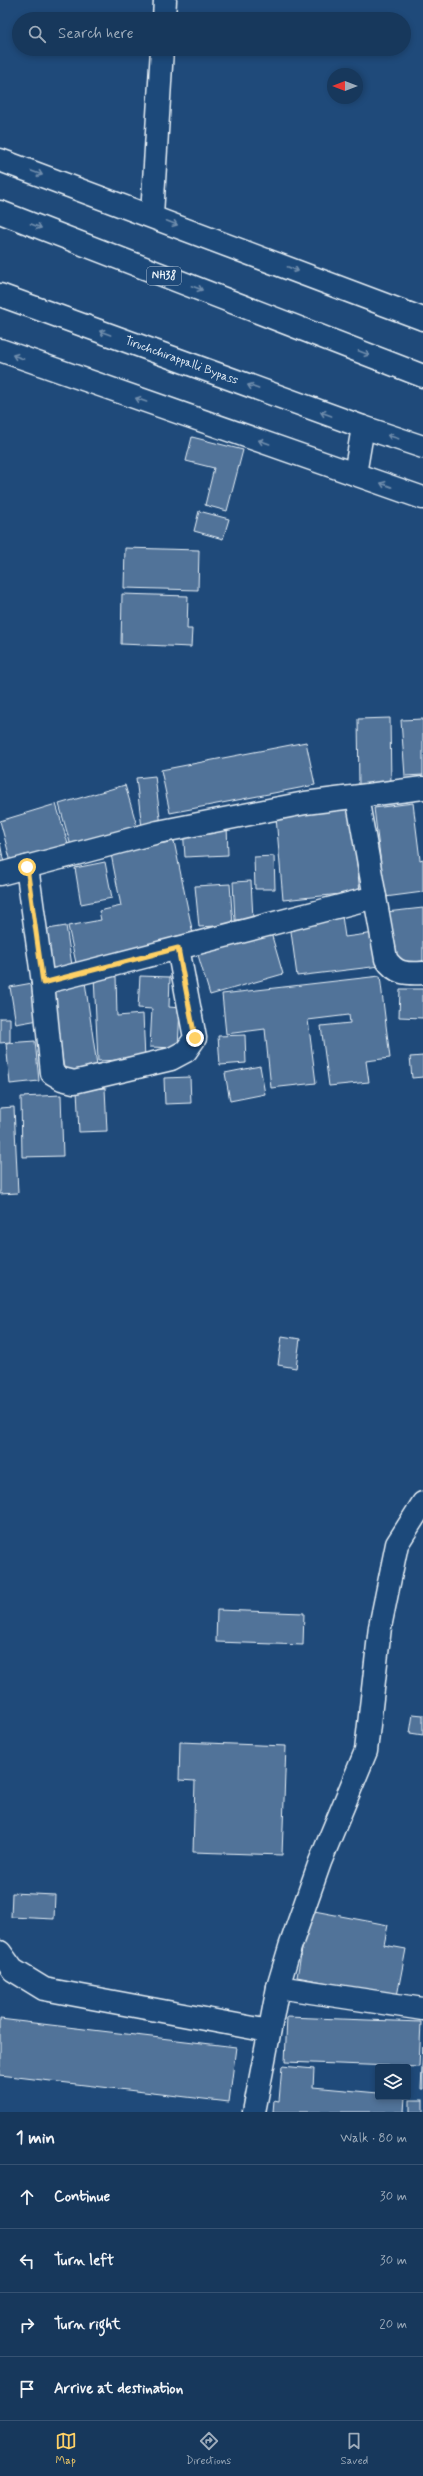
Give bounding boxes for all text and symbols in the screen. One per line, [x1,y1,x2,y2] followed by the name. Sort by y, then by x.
[12,12,411,56] search box
[26,23,48,45] icon: search
[58,24,134,44] text: Search here
[327,68,363,104] north arrow
[30,170,42,178] one-way arrow
[165,220,178,227] one-way arrow
[30,222,42,230] one-way arrow
[287,266,299,274] one-way arrow
[147,267,181,285] road number: NH38
[190,285,202,293] one-way arrow
[98,329,111,336] one-way arrow
[122,333,240,389] street label: Tiruchchirappalli Bypass
[358,350,370,358] one-way arrow
[12,352,24,360] one-way arrow
[247,383,260,390] one-way arrow
[134,396,147,403] one-way arrow
[321,409,333,417] one-way arrow
[387,433,400,440] one-way arrow
[257,438,270,445] one-way arrow
[381,480,393,488] one-way arrow
[18,858,36,876] route start
[186,1029,204,1047] route end
[375,2064,411,2100] map controls
[375,2064,411,2100] button: layers
[16,2127,55,2149] text: 1 min
[340,2130,407,2147] text: Walk · 80 m
[16,2186,38,2208] icon: ahead
[54,2187,110,2207] text: Continue
[380,2188,407,2205] text: 30 m
[16,2250,38,2272] icon: left
[54,2251,114,2271] text: Turn left
[380,2252,407,2269] text: 30 m
[16,2314,38,2336] icon: right
[54,2315,121,2335] text: Turn right
[379,2316,407,2333] text: 20 m
[16,2378,38,2400] icon: arrive
[54,2379,183,2399] text: Arrive at destination
[55,2430,77,2468] tab: Map
[186,2430,231,2468] tab: Directions
[341,2430,368,2468] tab: Saved

